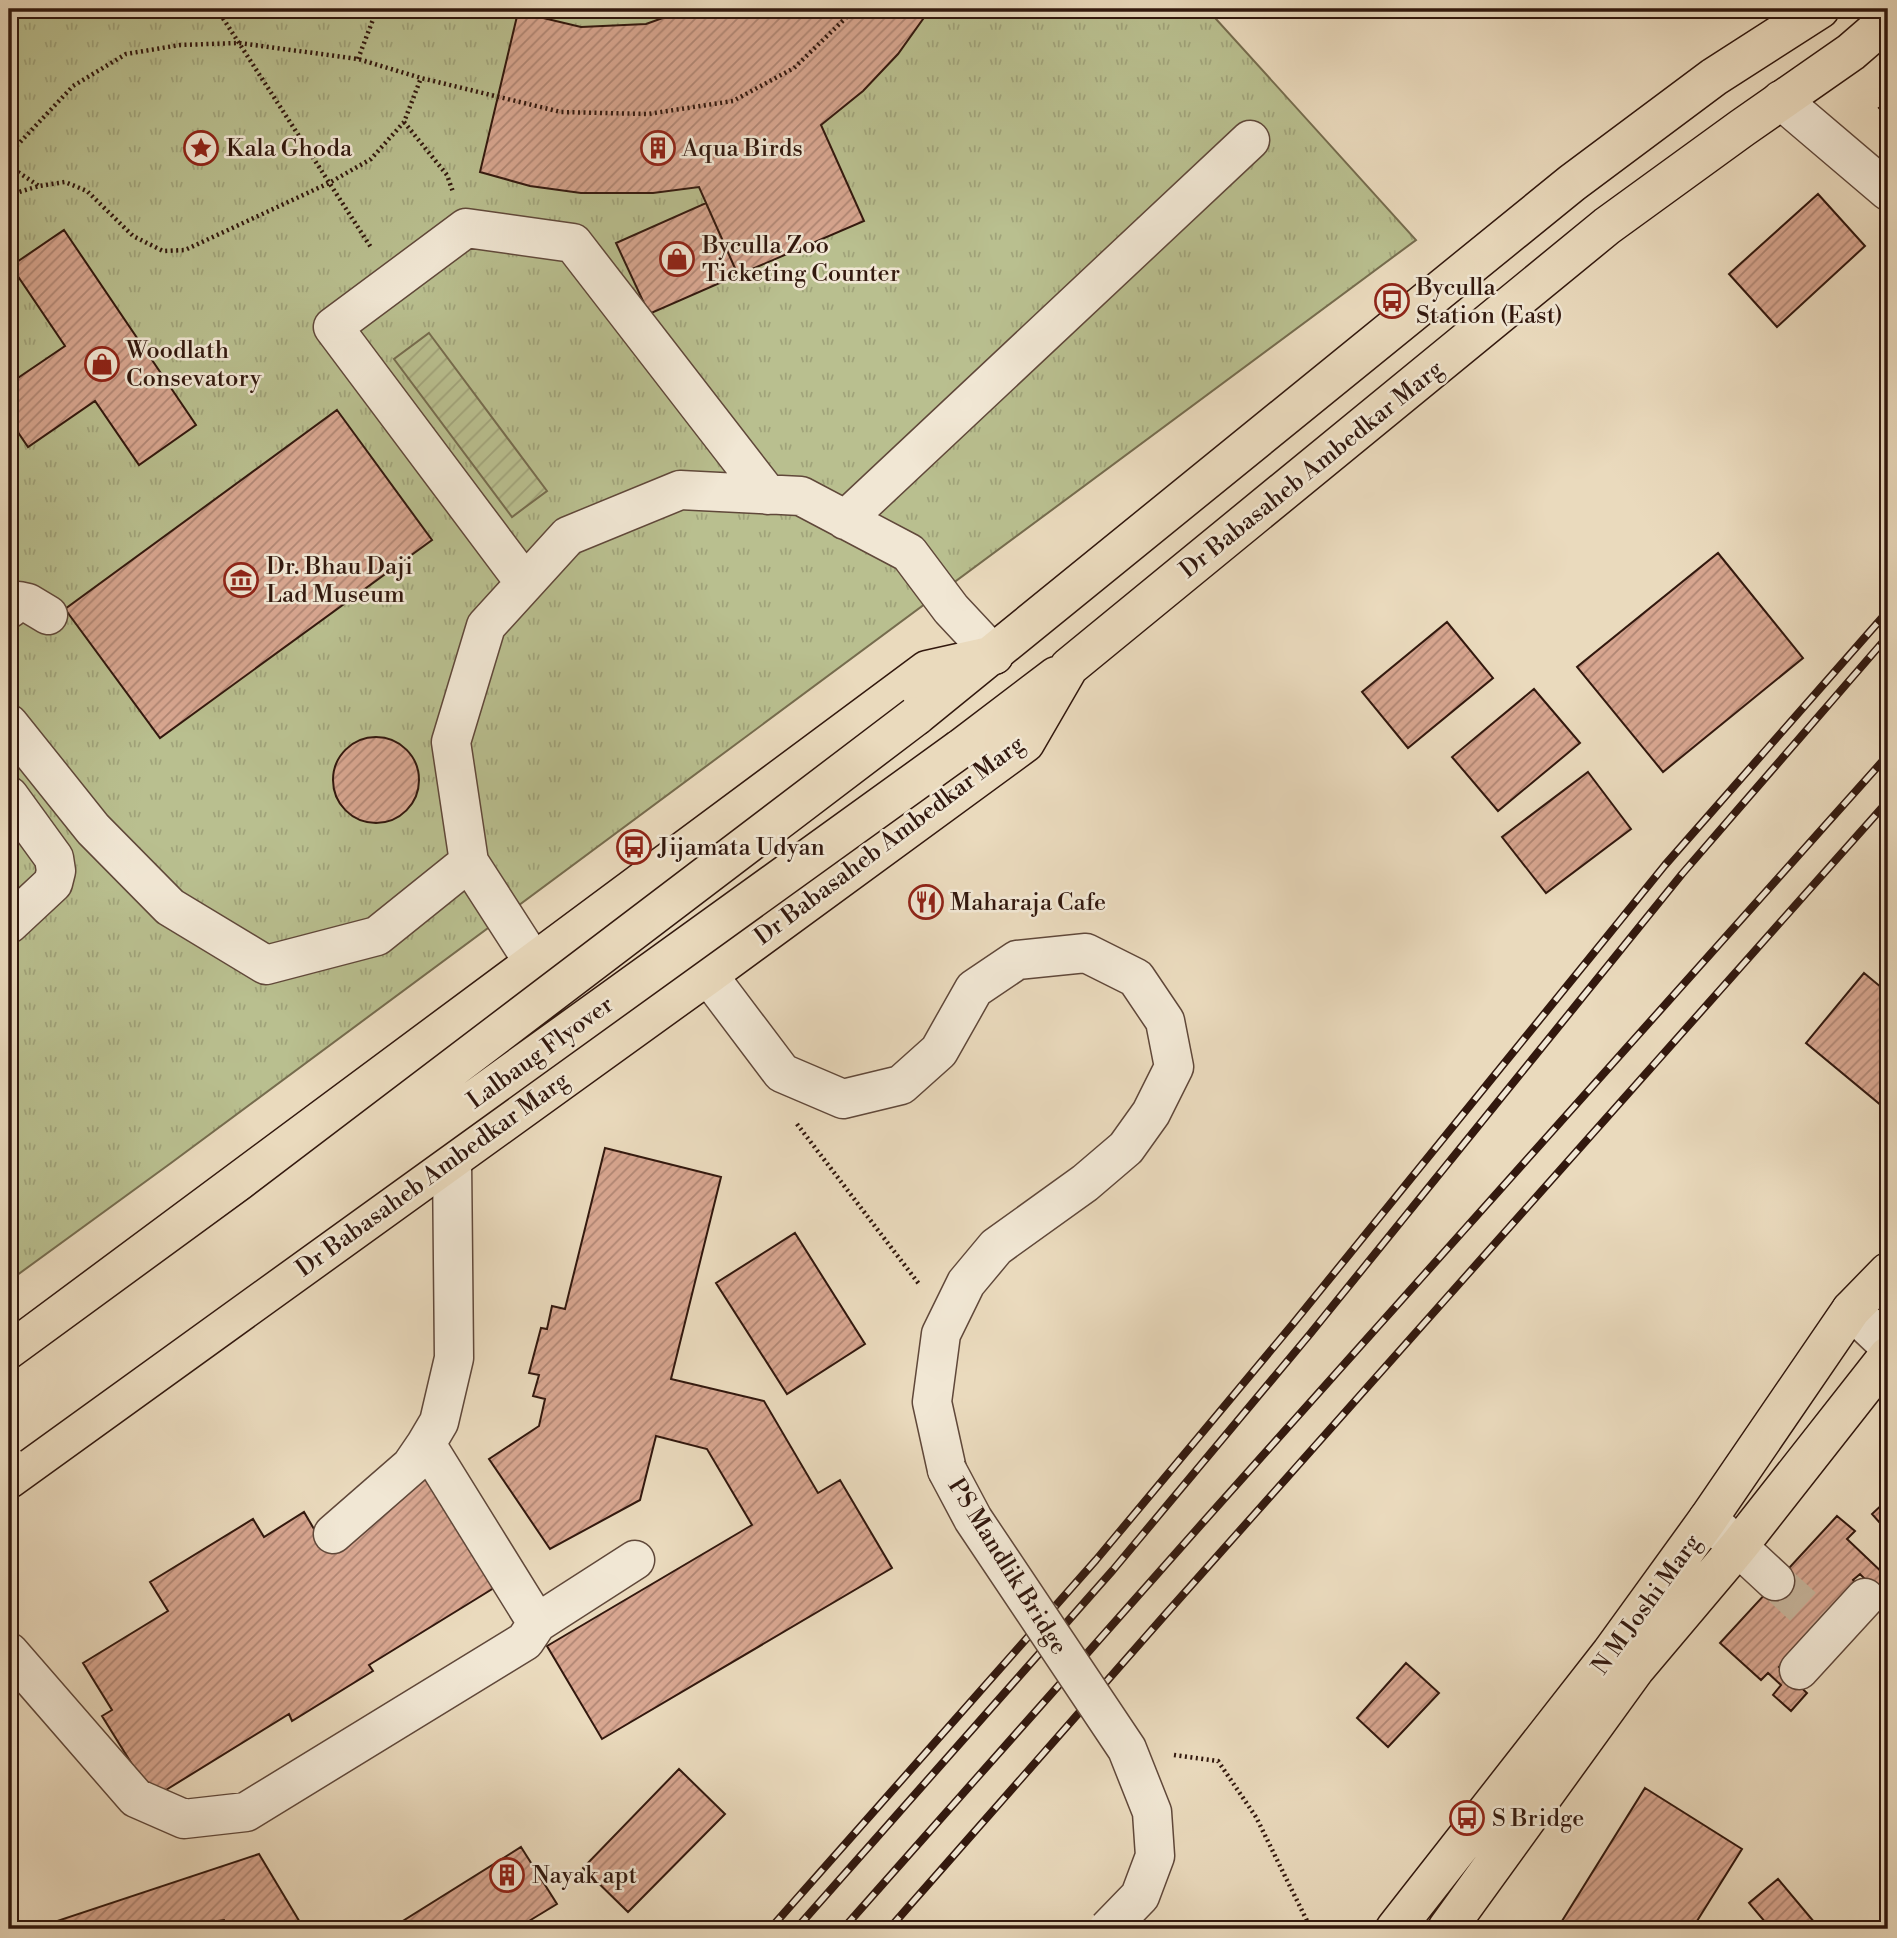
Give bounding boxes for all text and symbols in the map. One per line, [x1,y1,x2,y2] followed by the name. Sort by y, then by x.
[182,129,220,167] place icon: Kala Ghoda
[639,129,677,167] building icon: Aqua Birds
[226,134,353,164] place label: Kala Ghoda
[681,134,803,164] place label: Aqua Birds
[701,231,900,289] place label: Byculla Zoo Ticketing Counter
[658,240,696,278] shop icon: Byculla Zoo Ticketing Counter
[1415,273,1563,331] place label: Byculla Station (East)
[1373,282,1411,320] bus stop icon: Byculla Station (East)
[125,336,262,394] place label: Woodlath Consevatory
[83,345,121,383] shop icon: Woodlath Consevatory
[1174,354,1450,585] street label: Dr Babasaheb Ambedkar Marg
[266,552,413,610] place label: Dr. Bhau Daji Lad Museum
[222,561,260,599] museum icon: Dr. Bhau Daji Lad Museum
[749,729,1031,952] street label: Dr Babasaheb Ambedkar Marg
[615,828,653,866] bus stop icon: Jijamata Udyan
[657,833,825,863] place label: Jijamata Udyan
[907,883,945,921] restaurant icon: Maharaja Cafe
[950,888,1106,918] place label: Maharaja Cafe
[462,990,619,1116] street label: Lalbaug Flyover
[290,1065,575,1284] street label: Dr Babasaheb Ambedkar Marg
[941,1473,1074,1660] street label: PS Mandlik Bridge
[1586,1528,1708,1681] street label: N M Joshi Marg
[1448,1799,1486,1837] bus stop icon: S Bridge
[1492,1804,1584,1834] place label: S Bridge
[488,1856,526,1894] building icon: Nayak apt
[532,1861,638,1891] place label: Nayak apt

